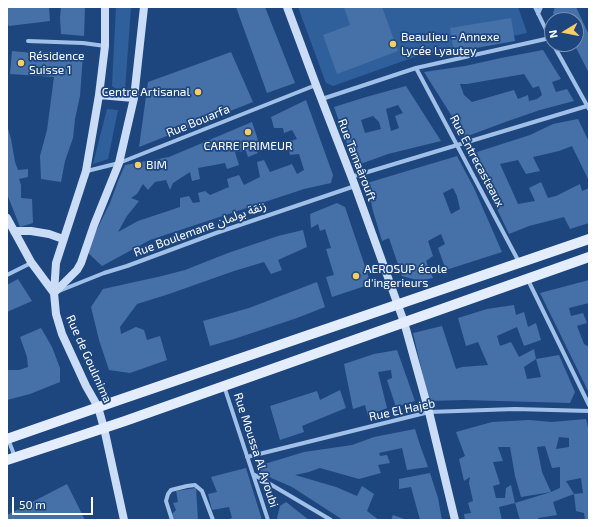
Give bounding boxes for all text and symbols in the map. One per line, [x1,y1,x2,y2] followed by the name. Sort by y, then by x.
[544,12,584,52] north arrow
[546,29,560,39] text: N
[401,30,499,58] place label: Beaulieu - Annexe Lycée Lyautey
[388,39,398,49] marker: Beaulieu - Annexe Lycée Lyautey
[29,49,84,77] place label: Résidence Suisse 1
[16,58,26,68] marker: Résidence Suisse 1
[102,85,190,99] place label: Centre Artisanal
[193,87,203,97] marker: Centre Artisanal
[164,102,232,140] street label: Rue Bouarfa
[447,113,507,209] street label: Rue Entrecasteaux
[335,117,379,203] street label: Rue Tamaârouft
[243,127,253,137] marker: CARRE PRIMEUR
[204,139,292,153] place label: CARRE PRIMEUR
[146,158,167,172] place label: BIM
[133,160,143,170] marker: BIM
[132,198,268,260] street label: Rue Boulemane زنقة بولمان
[364,262,447,290] place label: AEROSUP école d'ingerieurs
[351,271,361,281] marker: AEROSUP école d'ingerieurs
[63,313,115,405] street label: Rue de Goulmima
[231,391,281,509] street label: Rue Moussa Al Ayoubi
[368,396,436,424] street label: Rue El Hajeb
[14,489,95,515] scale bar
[19,497,46,511] text: 50 m

